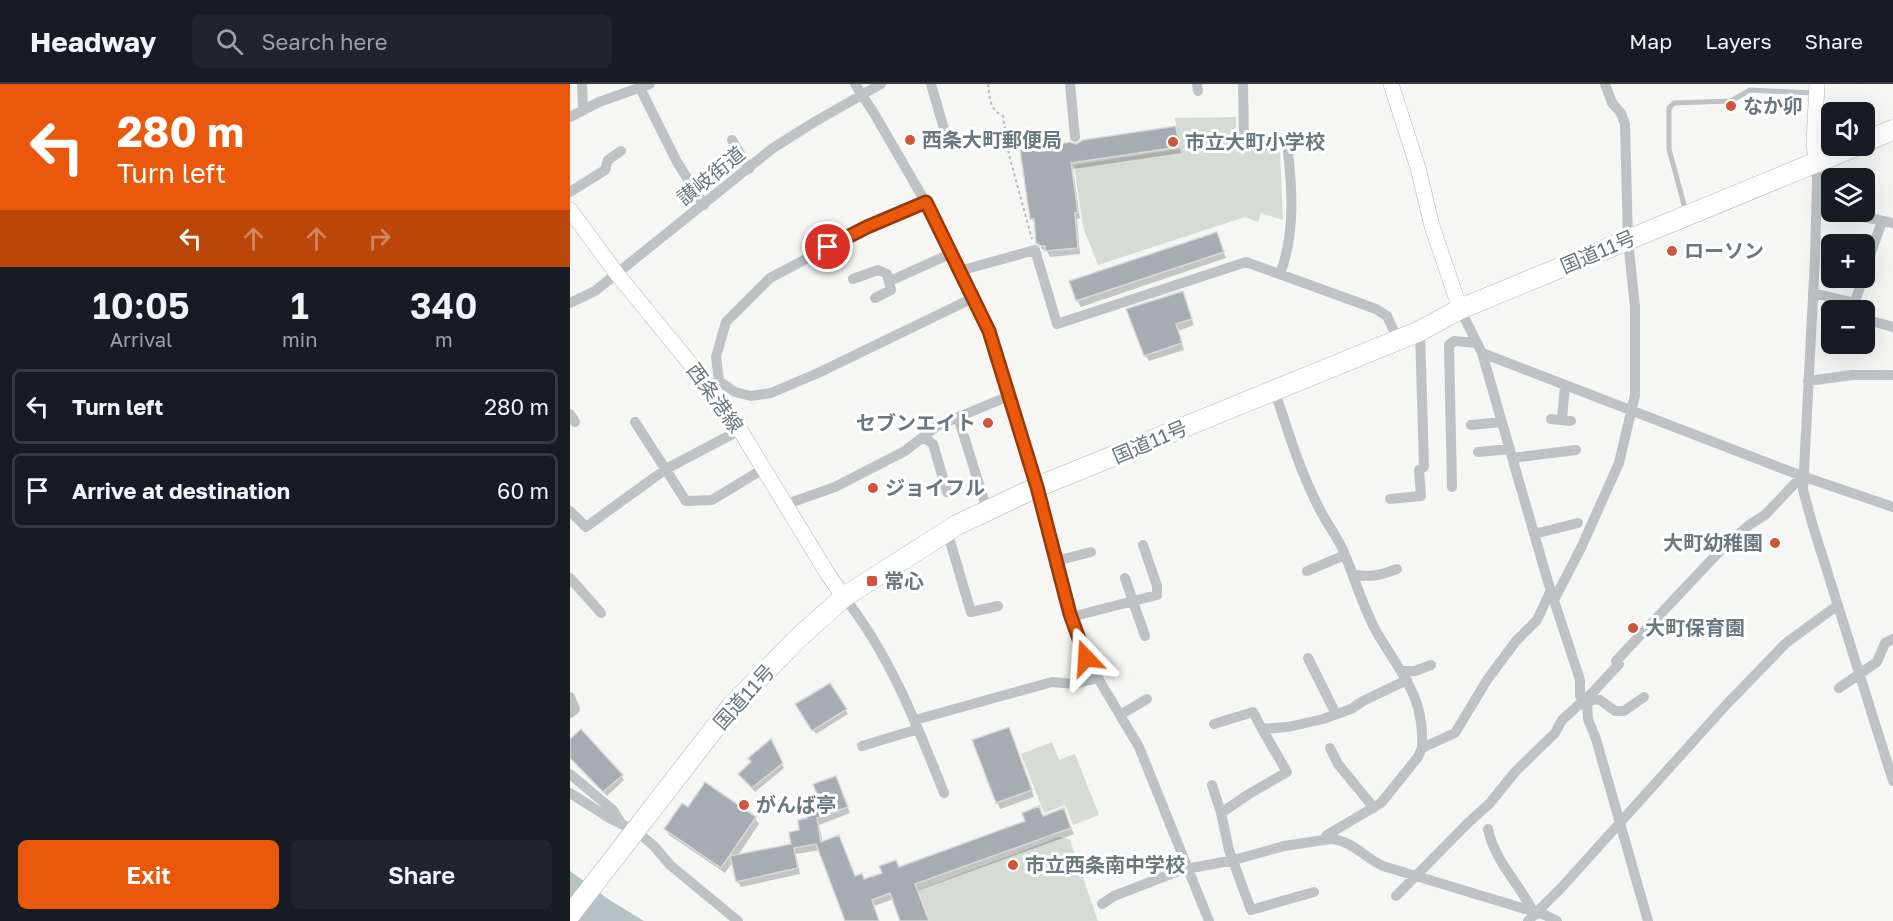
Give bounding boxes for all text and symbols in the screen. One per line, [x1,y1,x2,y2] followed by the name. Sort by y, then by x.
[192,14,612,68] search box
[30,25,156,58] text: Headway
[213,25,246,58] icon: search
[261,28,387,55] text: Search here
[1629,28,1672,54] text: Map
[1705,28,1772,54] text: Layers
[1805,28,1863,54] text: Share
[1743,93,1803,117] place label: なか卯
[1724,99,1738,113] marker: なか卯
[1821,102,1875,354] map controls
[1821,102,1875,156] button: sound
[117,106,244,156] text: 280 m
[18,108,96,186] icon: left
[922,127,1062,151] place label: 西条大町郵便局
[1185,129,1325,153] place label: 市立大町小学校
[903,133,917,147] marker: 西条大町郵便局
[1166,135,1180,149] marker: 市立大町小学校
[672,141,749,210] street label: 讃岐街道
[117,157,226,189] text: Turn left
[1821,168,1875,222] button: layers
[802,221,853,272] pin
[174,222,207,255] icon: left
[237,222,270,255] icon: ahead
[300,222,333,255] icon: ahead
[363,222,396,255] icon: right
[1556,225,1639,278] street label: 国道11号
[811,230,844,263] icon: arrive
[1821,234,1875,288] button: +
[1684,238,1764,262] place label: ローソン
[1665,244,1679,258] marker: ローソン
[93,284,189,327] text: 10:05
[291,284,309,327] text: 1
[410,284,477,327] text: 340
[1821,300,1875,354] button: −
[110,327,172,351] text: Arrival
[282,327,317,351] text: min
[435,327,453,351] text: m
[683,358,749,437] street label: 西条港線
[21,390,54,423] icon: left
[72,393,163,420] text: Turn left
[484,393,549,420] text: 280 m
[856,410,976,434] place label: セブンエイト
[1108,415,1191,468] street label: 国道11号
[981,416,995,430] marker: セブンエイト
[21,474,54,507] icon: arrive
[885,475,985,499] place label: ジョイフル
[72,477,290,504] text: Arrive at destination
[497,477,549,504] text: 60 m
[866,481,880,495] marker: ジョイフル
[1663,530,1763,554] place label: 大町幼稚園
[1768,536,1782,550] marker: 大町幼稚園
[884,568,924,592] place label: 常心
[865,574,879,588] marker: 常心
[1645,615,1745,639] place label: 大町保育園
[1626,621,1640,635] marker: 大町保育園
[1054,626,1118,690] position arrow
[708,659,779,734] street label: 国道11号
[756,792,836,816] place label: がんば亭
[737,798,751,812] marker: がんば亭
[18,840,279,909] button: Exit
[291,840,552,909] button: Share
[1025,852,1185,876] place label: 市立西条南中学校
[1006,858,1020,872] marker: 市立西条南中学校

